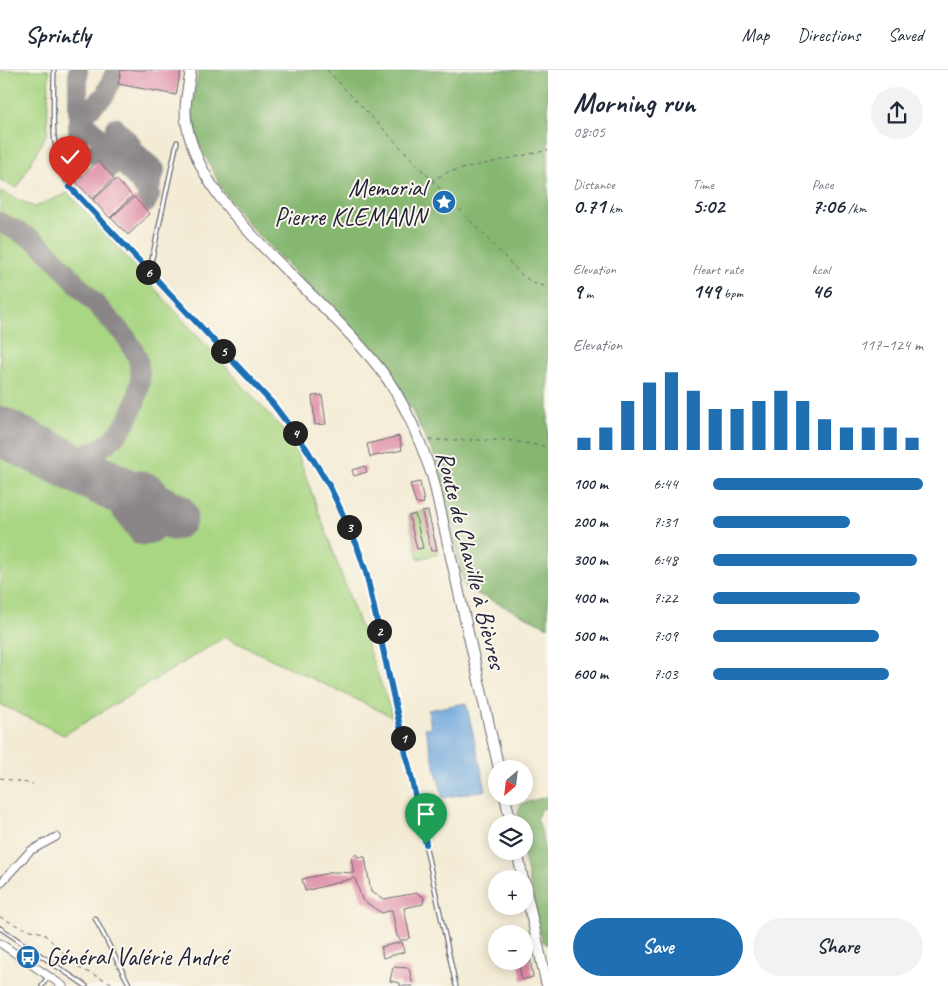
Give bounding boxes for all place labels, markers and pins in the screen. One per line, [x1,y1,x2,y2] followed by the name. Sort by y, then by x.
[49,136,91,187] pin
[274,172,431,233] place label: Memorial Pierre KLEMANN
[431,189,457,215] place icon: Memorial Pierre KLEMANN
[136,260,160,284] pin: 6
[210,338,236,364] pin: 5
[282,420,308,446] pin: 4
[336,514,362,540] pin: 3
[366,618,392,644] pin: 2
[390,726,416,750] pin: 1
[405,793,447,844] pin
[46,941,232,973] place label: Général Valérie André
[15,944,41,970] bus stop icon: Général Valérie André

